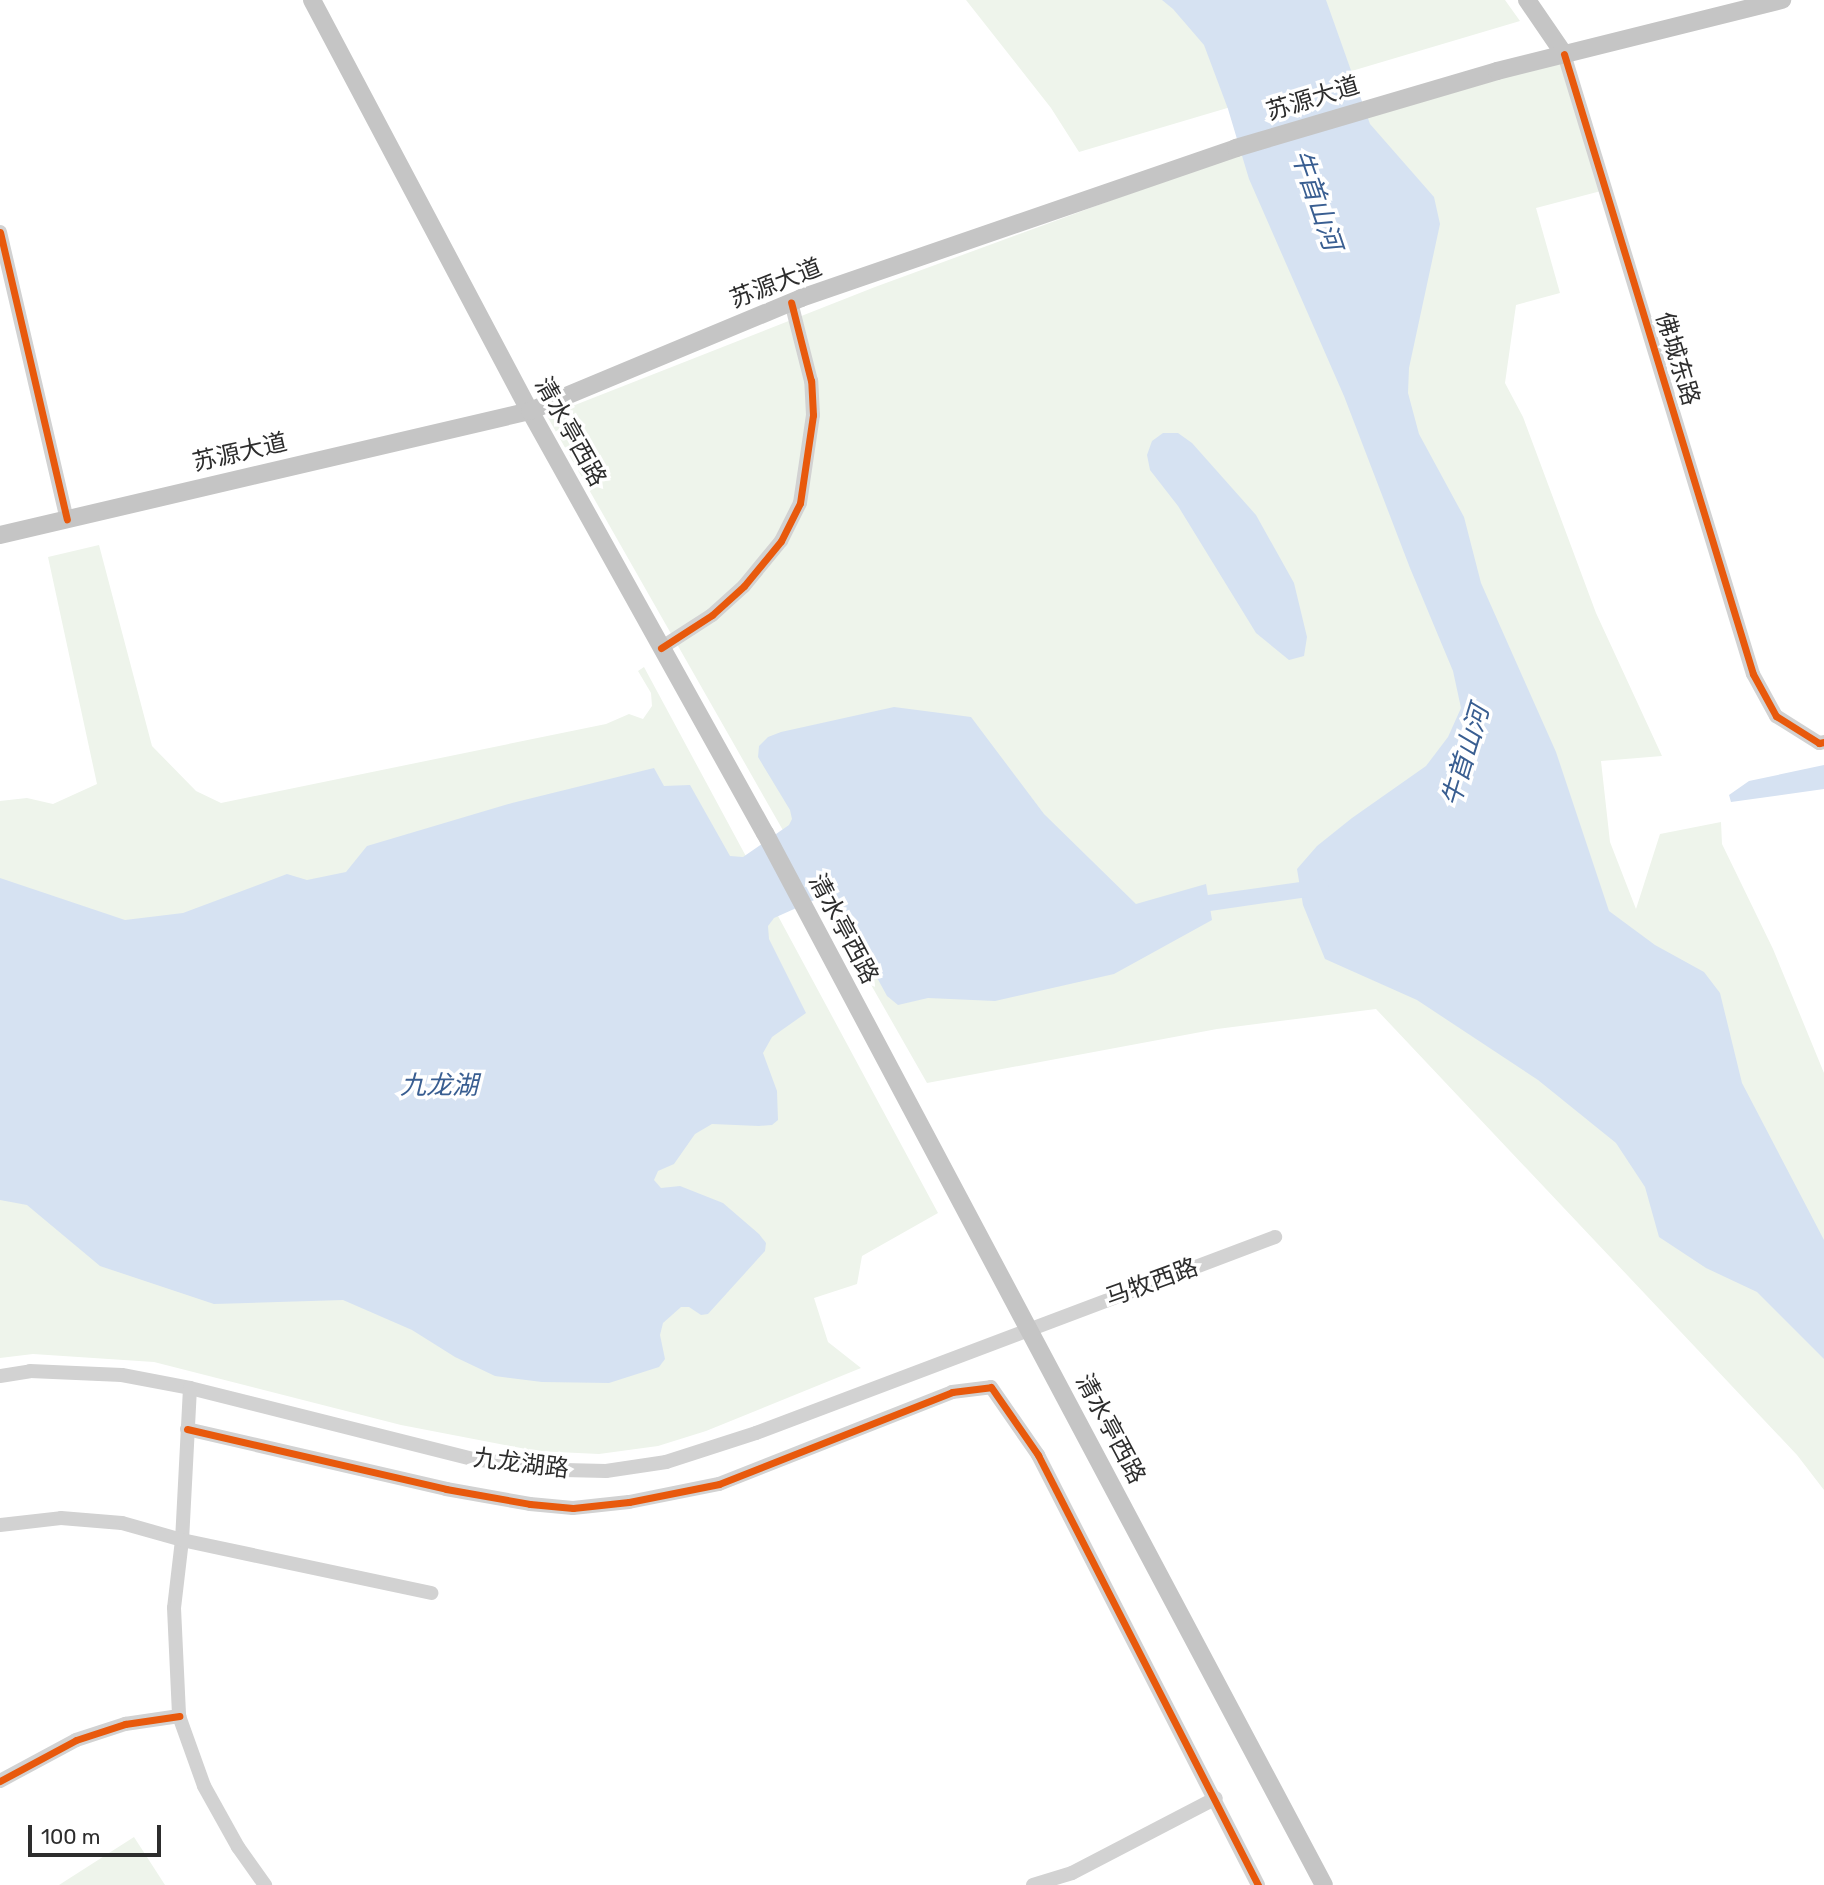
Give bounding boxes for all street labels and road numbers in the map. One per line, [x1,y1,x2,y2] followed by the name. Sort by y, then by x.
[1263,71,1363,127] street label: 苏源大道
[726,253,826,315] street label: 苏源大道
[1649,309,1705,409] street label: 佛城东路
[528,373,612,491] street label: 清水亭西路
[190,428,290,478] street label: 苏源大道
[802,869,884,989] street label: 清水亭西路
[1102,1253,1202,1313] street label: 马牧西路
[1069,1369,1151,1489] street label: 清水亭西路
[472,1444,570,1484] street label: 九龙湖路

